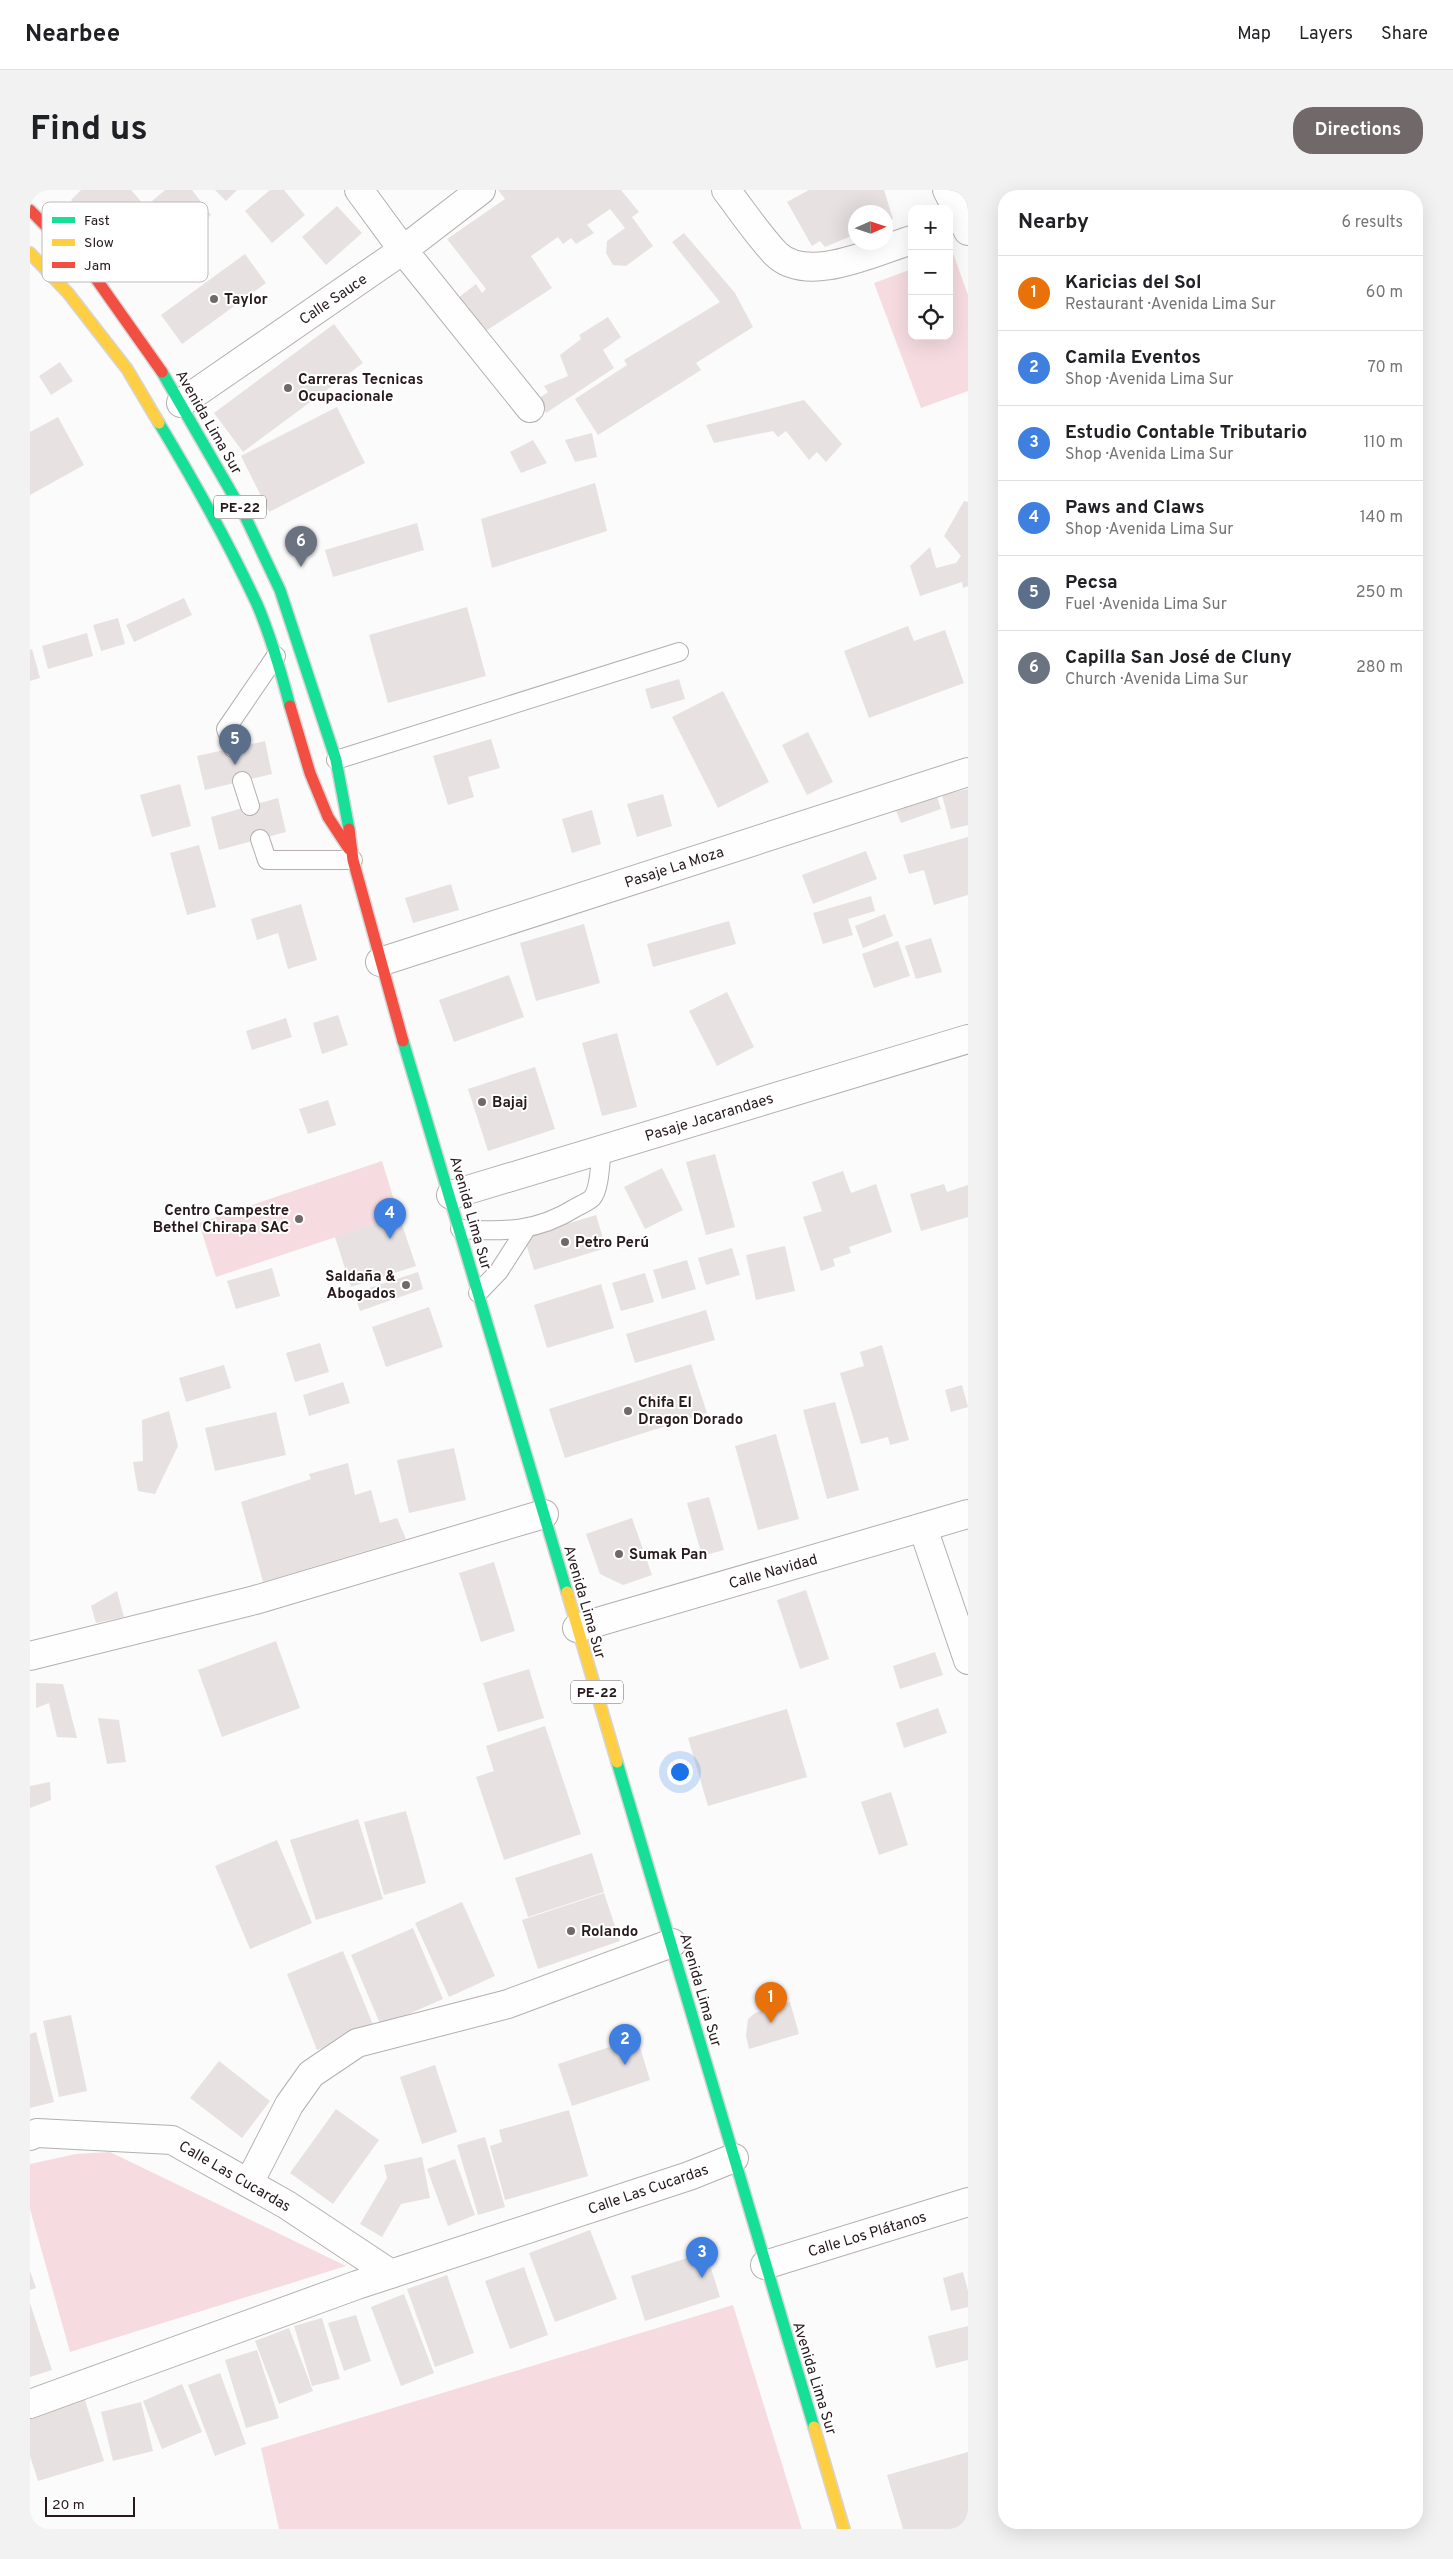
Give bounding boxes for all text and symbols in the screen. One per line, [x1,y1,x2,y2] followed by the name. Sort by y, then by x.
[25,20,120,50] text: Nearbee
[1237,23,1271,46] text: Map
[1299,23,1353,46] text: Layers
[1381,23,1428,46] text: Share
[1293,107,1423,154] button: Directions
[30,108,148,152] text: Find us
[42,202,208,282] legend
[848,205,893,250] north arrow
[908,205,953,340] map controls
[908,205,953,250] button: +
[1018,209,1089,236] text: Nearby
[84,213,110,230] text: Fast
[1341,213,1403,233] text: 6 results
[84,235,114,252] text: Slow
[908,250,953,295] button: −
[84,258,111,275] text: Jam
[296,271,371,330] street label: Calle Sauce
[1065,271,1202,295] text: Karicias del Sol
[1031,283,1037,303] text: 1
[1366,283,1403,303] text: 60 m
[224,291,269,310] place label: Taylor
[208,293,220,305] marker: Taylor
[908,295,953,340] button: locate
[1065,295,1276,315] text: Restaurant · Avenida Lima Sur
[1065,346,1201,370] text: Camila Eventos
[1029,358,1039,378] text: 2
[1368,358,1403,378] text: 70 m
[170,367,245,478] street label: Avenida Lima Sur
[1065,370,1234,390] text: Shop · Avenida Lima Sur
[298,371,423,407] place label: Carreras Tecnicas Ocupacionale
[282,382,294,394] marker: Carreras Tecnicas Ocupacionale
[1065,421,1307,445] text: Estudio Contable Tributario
[1029,433,1039,453] text: 3
[1363,433,1403,453] text: 110 m
[1065,445,1234,465] text: Shop · Avenida Lima Sur
[214,496,266,518] road number: PE-22
[1065,496,1205,520] text: Paws and Claws
[1029,508,1039,528] text: 4
[1360,508,1403,528] text: 140 m
[1065,520,1234,540] text: Shop · Avenida Lima Sur
[285,526,317,567] pin: 6
[1065,571,1118,595] text: Pecsa
[1029,583,1039,603] text: 5
[1356,583,1403,603] text: 250 m
[1065,595,1227,615] text: Fuel · Avenida Lima Sur
[1065,646,1292,670] text: Capilla San José de Cluny
[1029,658,1039,678] text: 6
[1356,658,1403,678] text: 280 m
[1065,670,1248,690] text: Church · Avenida Lima Sur
[219,724,251,765] pin: 5
[622,843,726,893] street label: Pasaje La Moza
[643,1090,776,1147] street label: Pasaje Jacarandaes
[492,1094,528,1113] place label: Bajaj
[476,1096,488,1108] marker: Bajaj
[444,1155,495,1272] street label: Avenida Lima Sur
[374,1198,406,1239] pin: 4
[153,1202,289,1238] place label: Centro Campestre Bethel Chirapa SAC
[293,1213,305,1225] marker: Centro Campestre Bethel Chirapa SAC
[575,1234,649,1253] place label: Petro Perú
[559,1236,571,1248] marker: Petro Perú
[325,1268,396,1304] place label: Saldaña & Abogados
[400,1279,412,1291] marker: Saldaña & Abogados
[638,1394,743,1430] place label: Chifa El Dragon Dorado
[622,1405,634,1417] marker: Chifa El Dragon Dorado
[558,1544,609,1661] street label: Avenida Lima Sur
[629,1546,707,1565] place label: Sumak Pan
[613,1548,625,1560] marker: Sumak Pan
[727,1551,820,1594] street label: Calle Navidad
[571,1680,623,1704] road number: PE-22
[667,1759,693,1785] your location
[581,1923,638,1942] place label: Rolando
[565,1925,577,1937] marker: Rolando
[674,1932,725,2049] street label: Avenida Lima Sur
[755,1982,787,2023] pin: 1
[609,2024,641,2065] pin: 2
[175,2138,294,2217] street label: Calle Las Cucardas
[586,2161,711,2220] street label: Calle Las Cucardas
[806,2208,929,2263] street label: Calle Los Plátanos
[686,2237,718,2278] pin: 3
[787,2320,840,2437] street label: Avenida Lima Sur
[45,2494,135,2517] scale bar
[52,2497,85,2514] text: 20 m

